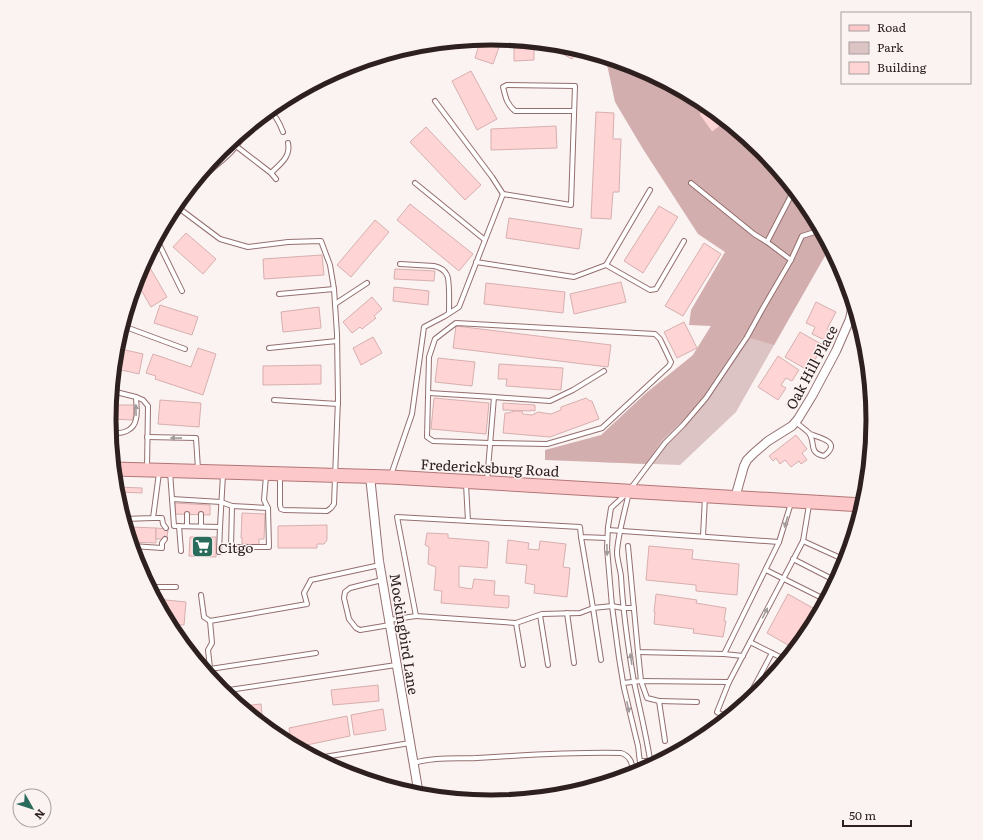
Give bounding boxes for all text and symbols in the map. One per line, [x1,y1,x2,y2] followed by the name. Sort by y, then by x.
[841,12,971,84] legend
[877,18,907,36] text: Road
[877,38,904,56] text: Park
[877,58,927,76] text: Building
[780,321,842,413] street label: Oak Hill Place
[133,403,139,416] one-way arrow
[169,435,182,441] one-way arrow
[420,453,560,481] street label: Fredericksburg Road
[783,516,789,528] one-way arrow
[190,534,216,560] supermarket icon: Citgo
[218,537,253,557] place label: Citgo
[604,544,610,557] one-way arrow
[386,572,424,696] street label: Mockingbird Lane
[762,607,768,619] one-way arrow
[628,653,634,665] one-way arrow
[626,701,632,713] one-way arrow
[12,788,52,828] north arrow
[843,802,911,828] scale bar
[31,806,50,824] text: N
[849,806,876,824] text: 50 m

